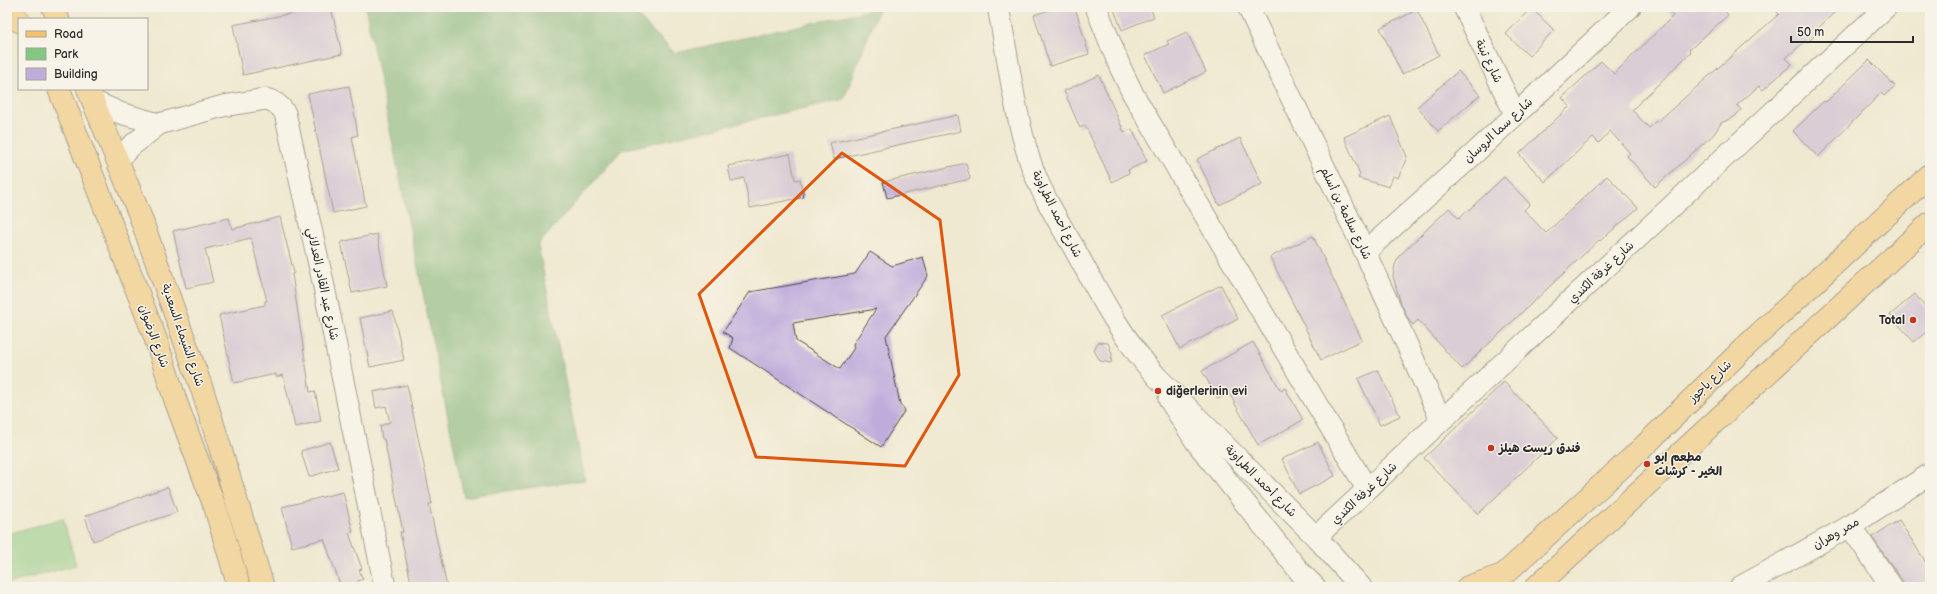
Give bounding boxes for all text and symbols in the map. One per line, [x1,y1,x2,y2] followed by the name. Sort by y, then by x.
[18,18,148,90] legend
[1791,18,1913,44] scale bar
[1797,25,1824,40] text: 50 m
[54,27,83,42] text: Road
[1471,37,1505,86] street label: شارع تبنة
[54,47,78,62] text: Park
[54,67,98,82] text: Building
[1461,95,1537,167] street label: شارع سما الروسان
[1316,164,1375,263] street label: شارع سلامة بن أسلم
[1027,168,1085,261] street label: شارع أحمد الطراونة
[300,226,342,342] street label: شارع عبد القادر العدلاني
[1565,238,1638,307] street label: شارع غرفة الكندي
[157,282,207,389] street label: شارع الشيماء السعدية
[134,302,172,370] street label: شارع الرضوان
[1879,313,1905,328] place label: Total
[1908,315,1918,325] marker: Total
[1685,357,1736,407] street label: شارع ياجوز
[1166,384,1247,399] place label: diğerlerinin evi
[1153,386,1163,396] marker: diğerlerinin evi
[1498,441,1580,456] place label: فندق ريست هيلز
[1221,442,1300,521] street label: شارع أحمد الطراونة
[1486,443,1496,453] marker: فندق ريست هيلز
[1654,450,1722,479] place label: مطعم ابو الخير - كرشات
[1328,459,1401,528] street label: شارع غرفة الكندي
[1642,459,1652,469] marker: مطعم ابو الخير - كرشات
[1810,514,1862,553] street label: ممر وهران

